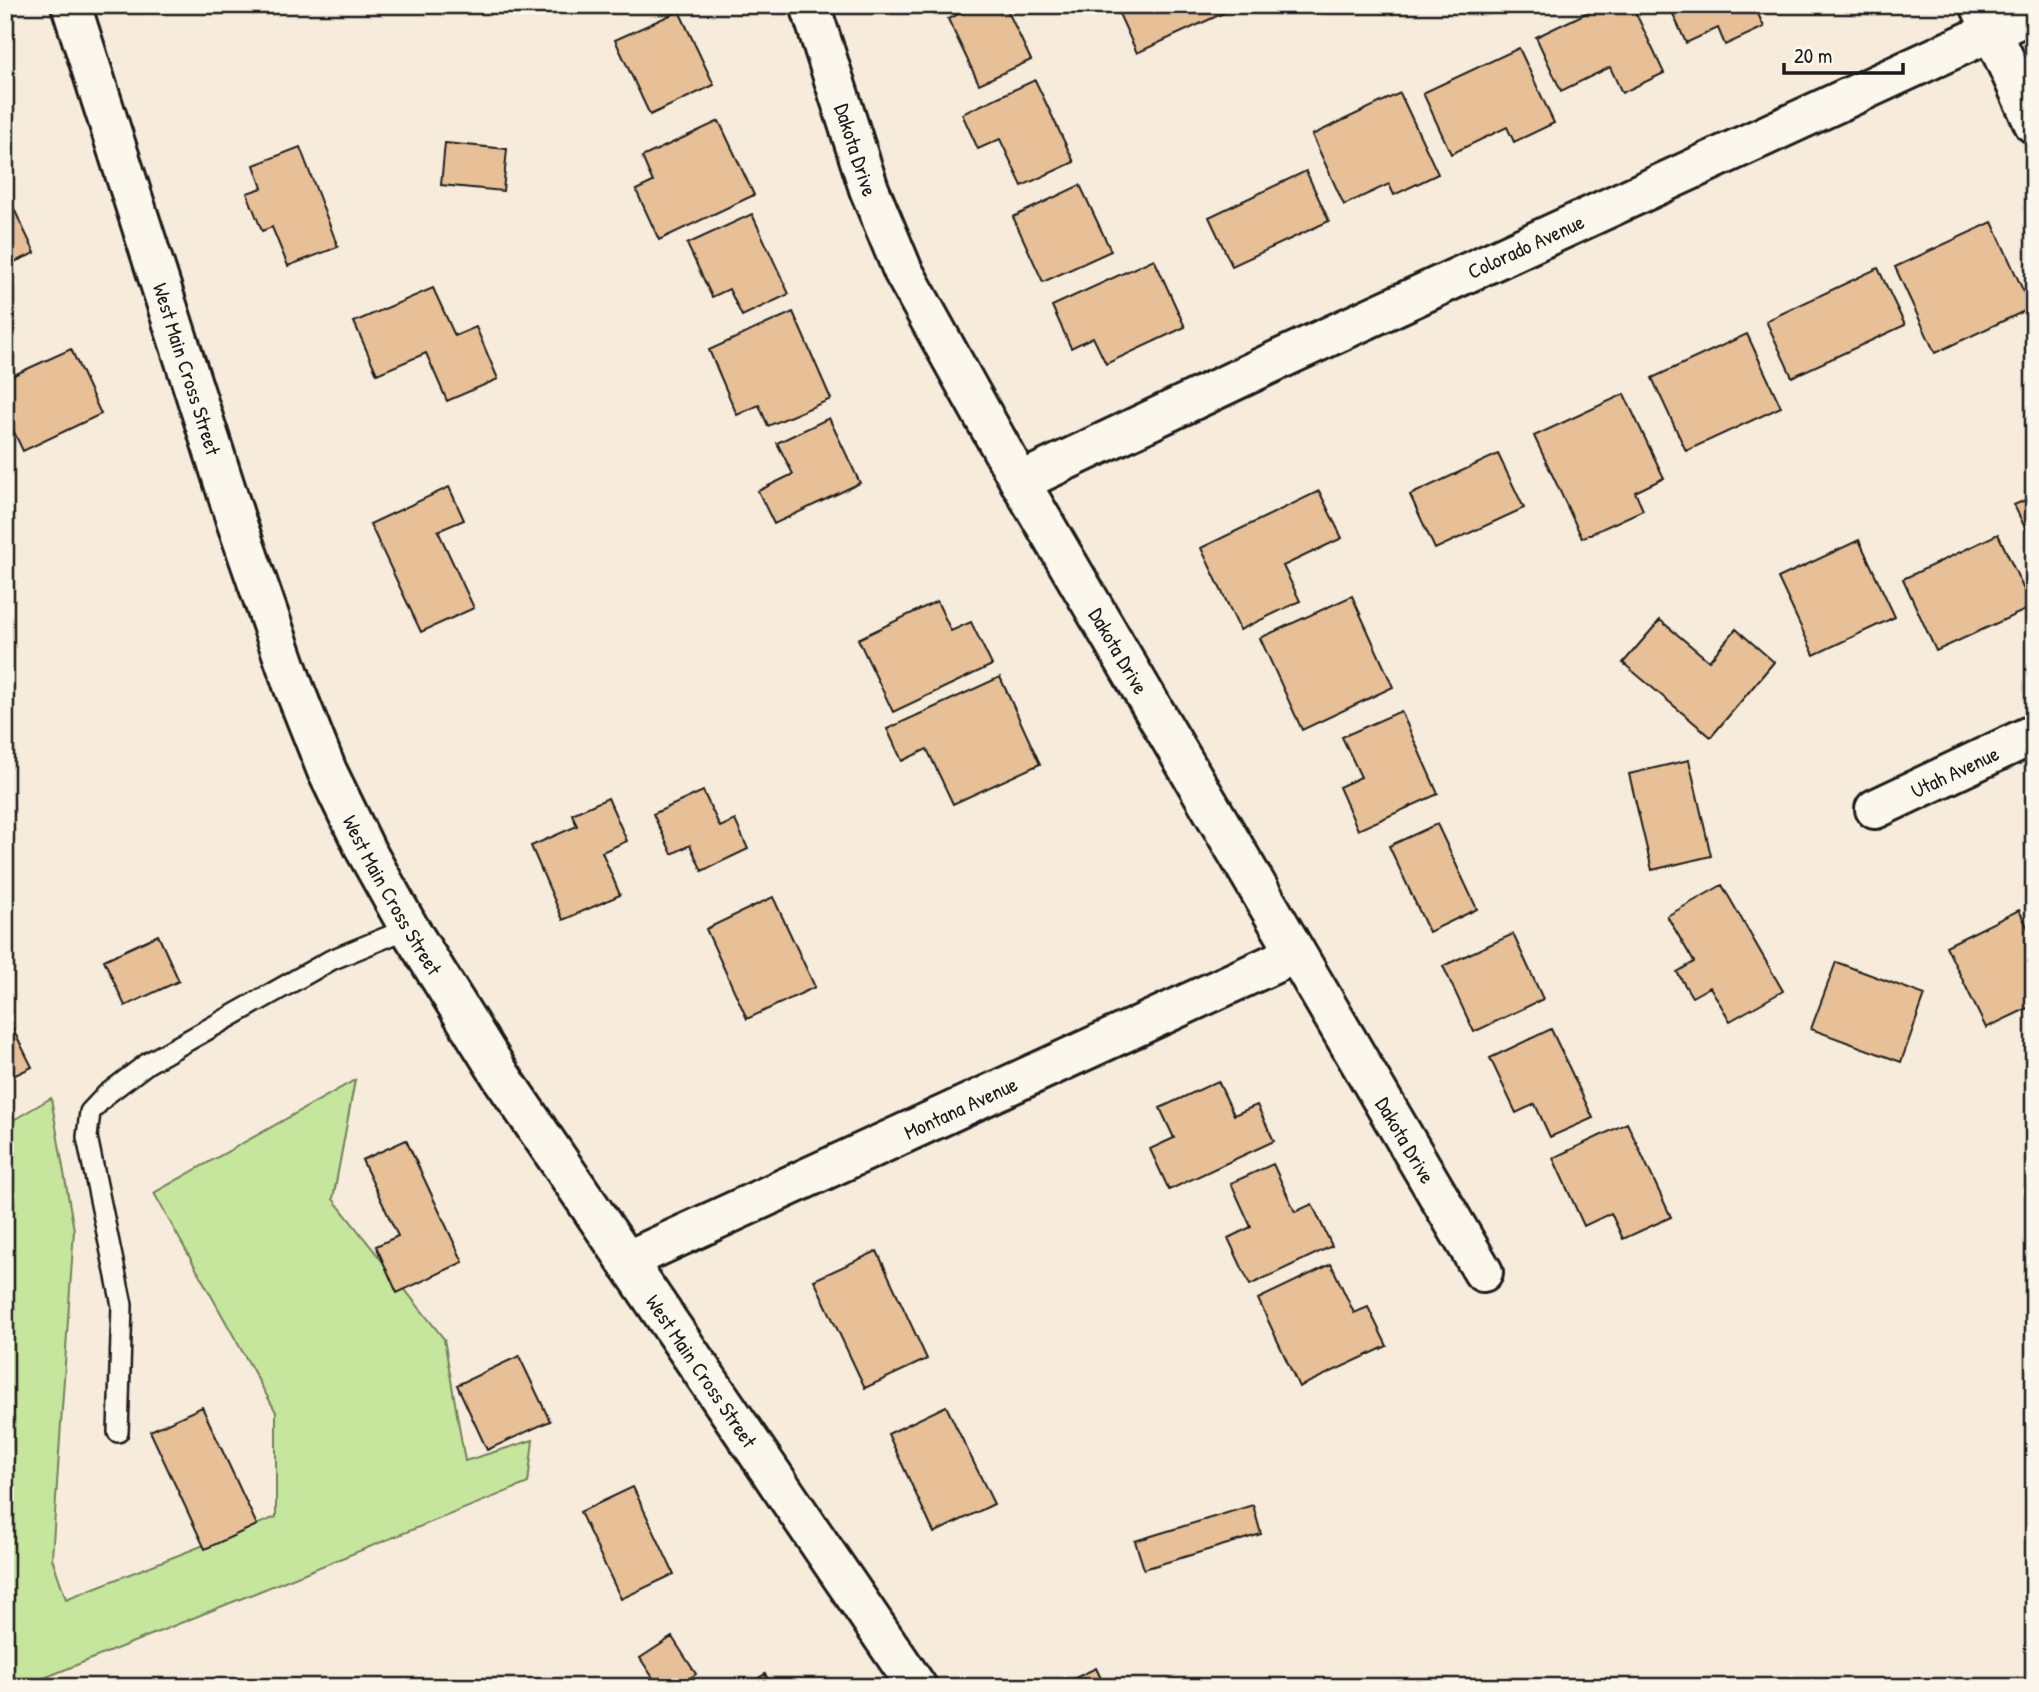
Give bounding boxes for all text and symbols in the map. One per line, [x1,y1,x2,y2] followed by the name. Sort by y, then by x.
[1784,32,1902,76] scale bar
[1794,41,1832,70] text: 20 m
[828,100,885,200] street label: Dakota Drive
[1463,207,1589,285] street label: Colorado Avenue
[146,279,229,459] street label: West Main Cross Street
[1082,602,1156,699] street label: Dakota Drive
[1906,738,2003,805] street label: Utah Avenue
[336,810,450,981] street label: West Main Cross Street
[899,1069,1022,1146] street label: Montana Avenue
[1369,1092,1442,1188] street label: Dakota Drive
[639,1289,765,1454] street label: West Main Cross Street

